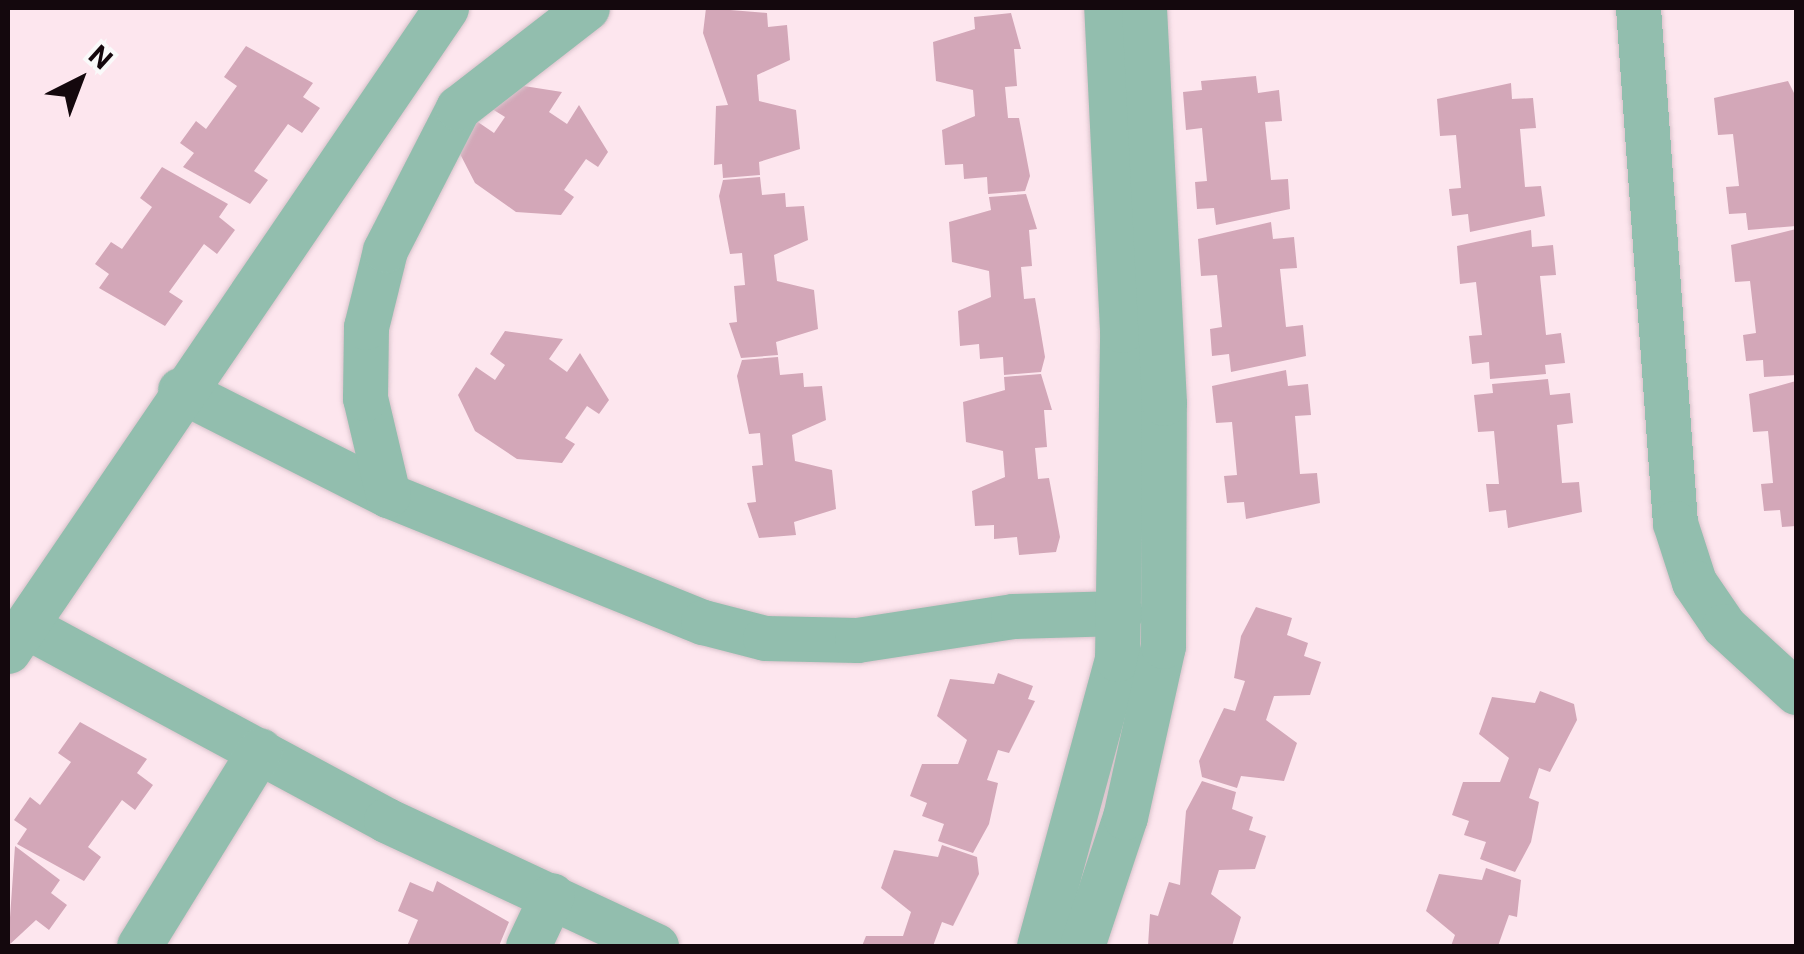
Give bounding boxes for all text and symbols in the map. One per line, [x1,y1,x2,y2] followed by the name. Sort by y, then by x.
[30,30,130,130] north arrow
[82,38,119,76] text: N

